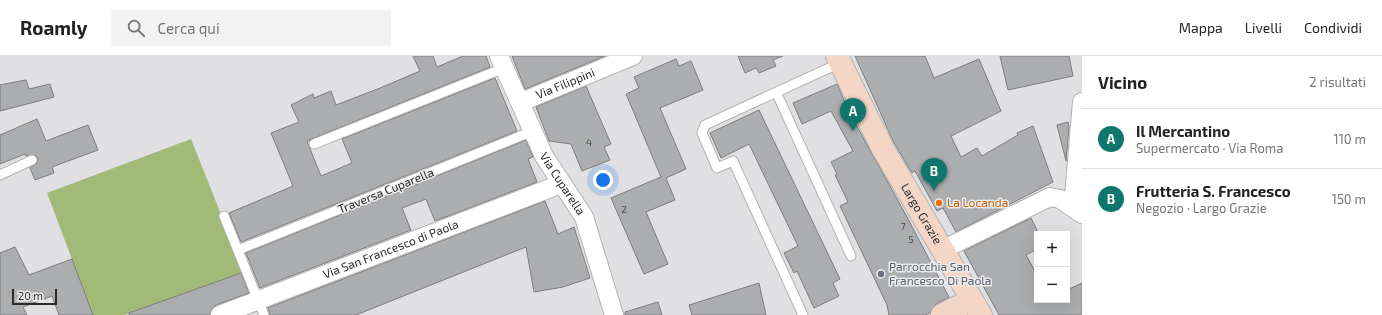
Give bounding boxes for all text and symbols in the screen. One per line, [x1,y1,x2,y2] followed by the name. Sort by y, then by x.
[111,10,391,46] search box
[20,16,87,39] text: Roamly
[125,17,147,39] icon: search
[157,19,220,37] text: Cerca qui
[1179,19,1223,36] text: Mappa
[1245,19,1282,36] text: Livelli
[1304,19,1362,36] text: Condividi
[533,64,597,101] street label: Via Filippini
[1098,72,1147,92] text: Vicino
[1309,74,1366,90] text: 2 risultati
[840,98,866,131] pin: A
[1136,122,1230,140] text: Il Mercantino
[1107,131,1115,147] text: A
[1334,131,1366,147] text: 110 m
[586,136,592,148] house number: 4
[1136,140,1283,156] text: Supermercato · Via Roma
[538,150,589,217] street label: Via Cuparella
[921,158,947,191] pin: B
[336,164,436,216] street label: Traversa Cuparella
[593,170,613,190] your location
[899,180,945,246] street label: Largo Grazie
[1136,182,1291,200] text: Frutteria S. Francesco
[1107,191,1115,207] text: B
[1332,191,1366,207] text: 150 m
[947,195,1008,209] place label: La Locanda
[934,198,944,208] marker: La Locanda
[1136,200,1267,216] text: Negozio · Largo Grazie
[621,203,627,215] house number: 2
[321,216,460,281] street label: Via San Francesco di Paola
[900,220,906,232] house number: 7
[1034,231,1070,303] map controls
[1034,231,1070,267] button: +
[908,233,914,245] house number: 5
[889,259,991,287] place label: Parrocchia San Francesco Di Paola
[1034,267,1070,303] button: −
[876,269,886,279] marker: Parrocchia San Francesco Di Paola
[12,287,57,306] scale bar
[18,289,43,302] text: 20 m

